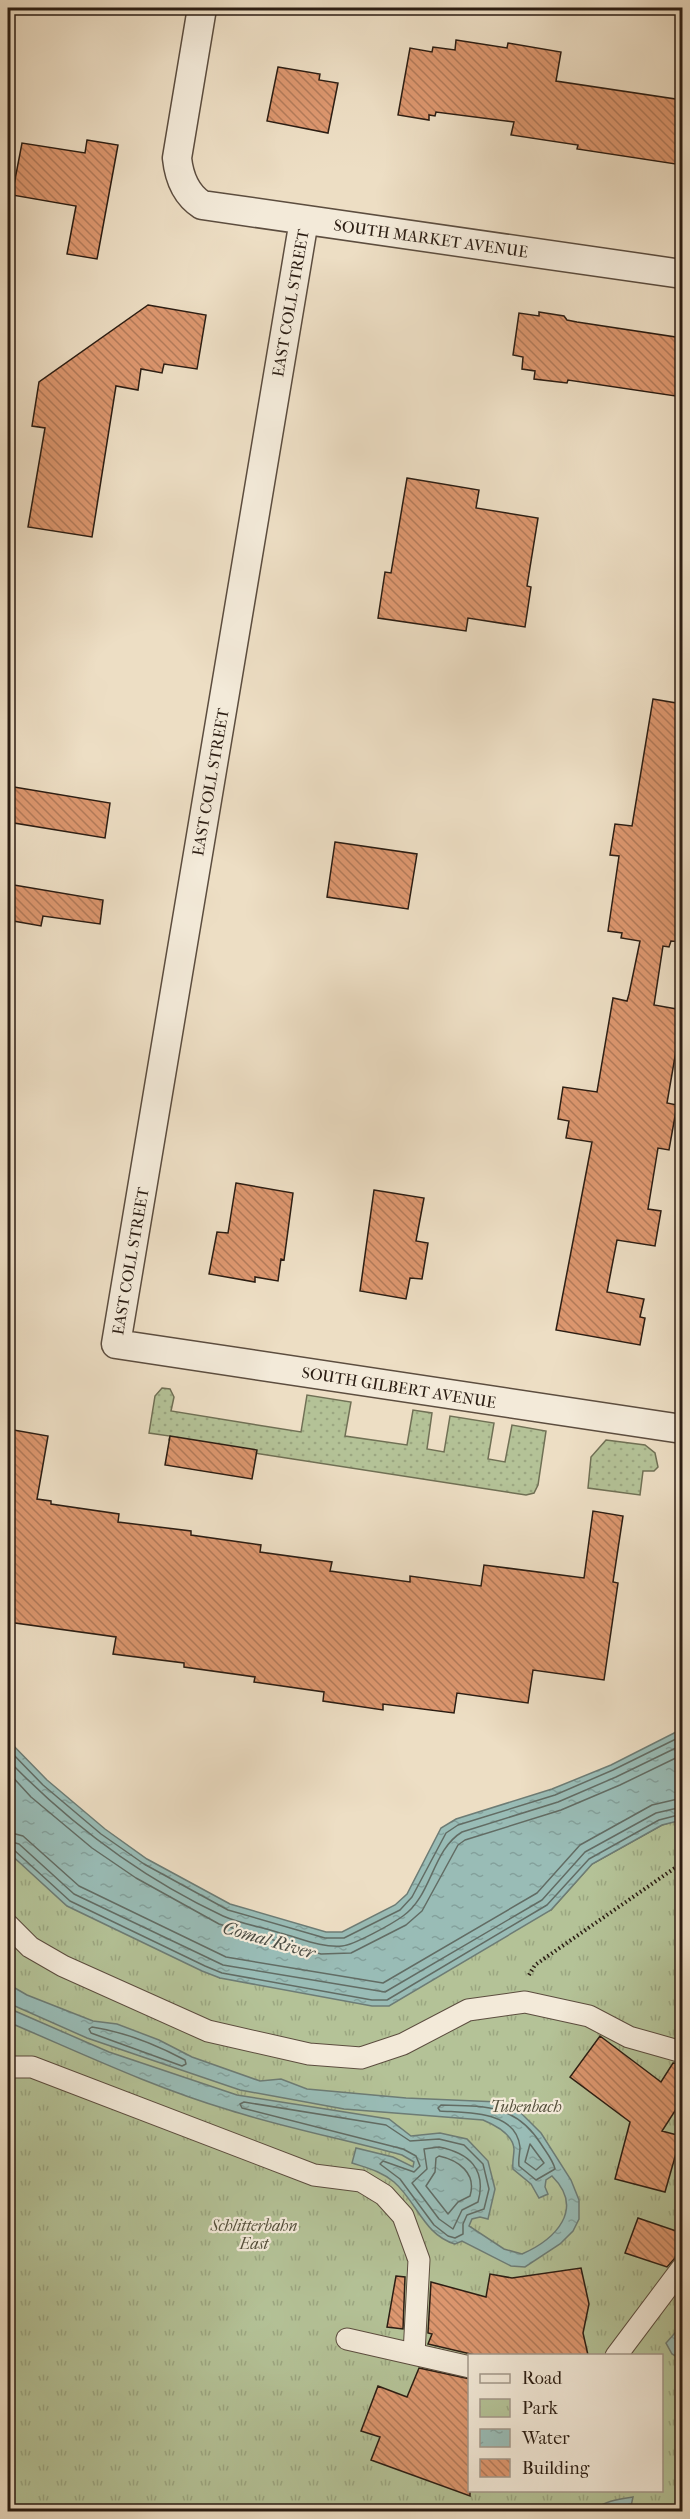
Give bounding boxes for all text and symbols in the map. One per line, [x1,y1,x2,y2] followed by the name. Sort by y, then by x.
[333,215,530,262] street label: SOUTH MARKET AVENUE
[268,228,313,378] street label: EAST COLL STREET
[188,707,233,857] street label: EAST COLL STREET
[108,1186,153,1336] street label: EAST COLL STREET
[300,1363,498,1412] street label: SOUTH GILBERT AVENUE
[220,1917,319,1964] water label: Comal River
[490,2097,562,2116] park label: Tubenbach
[210,2216,297,2253] park label: Schlitterbahn East
[468,2354,663,2492] legend
[522,2368,562,2389] text: Road
[522,2398,559,2419] text: Park
[521,2428,570,2449] text: Water
[522,2458,590,2479] text: Building

